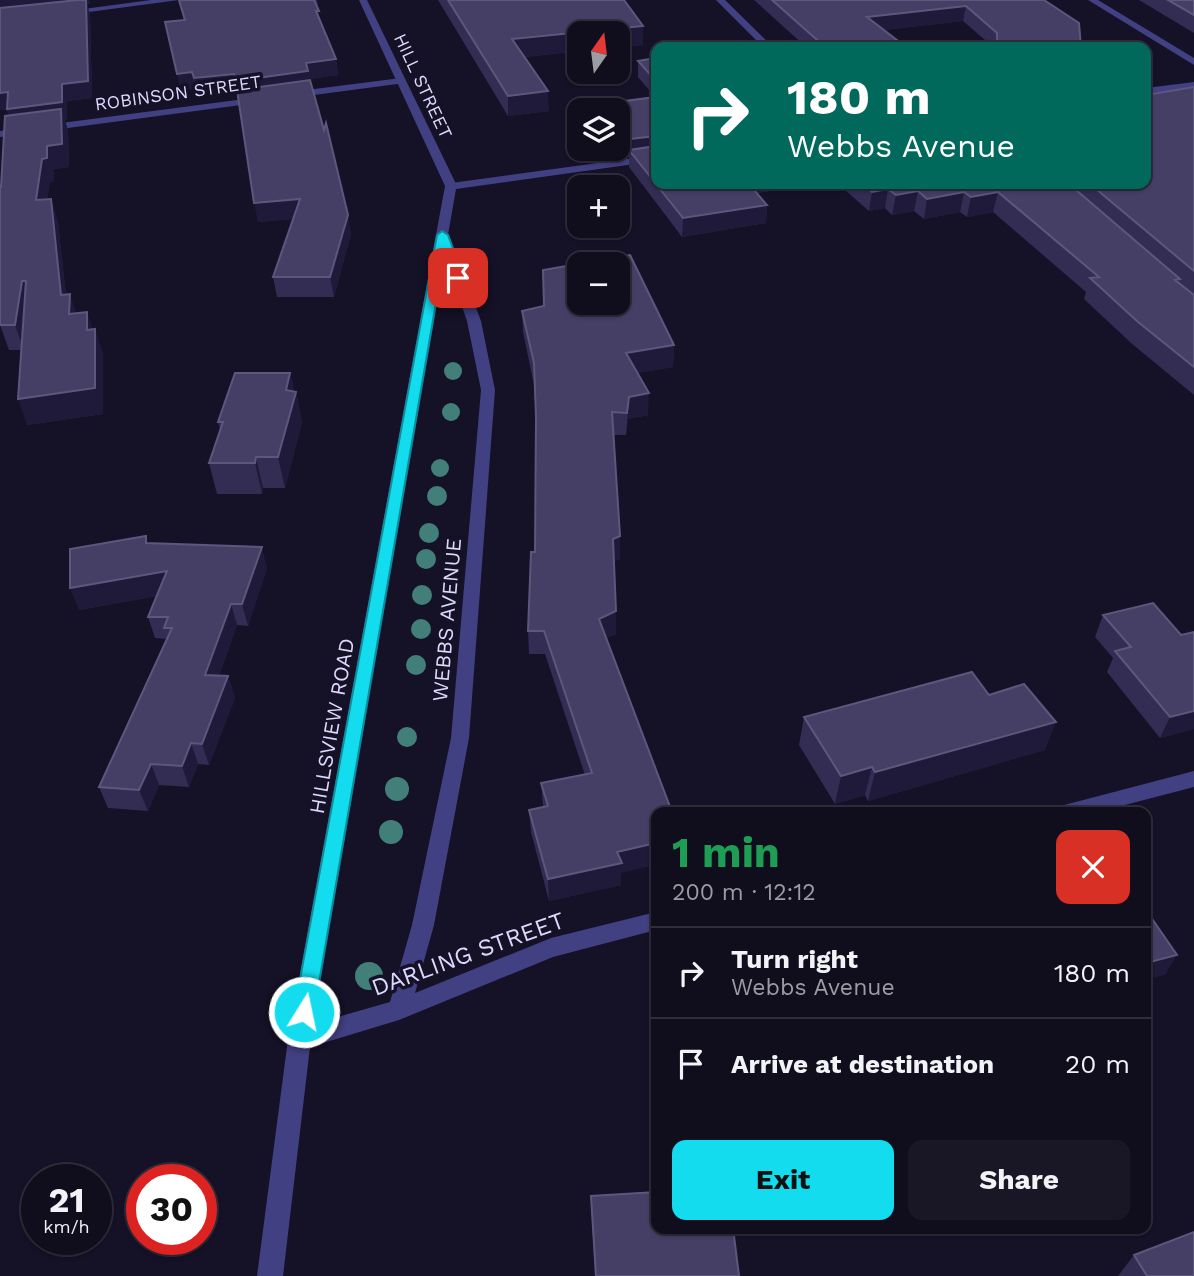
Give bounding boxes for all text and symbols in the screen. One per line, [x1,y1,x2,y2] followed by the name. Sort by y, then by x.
[567,21,630,84] north arrow
[567,21,630,315] map controls
[390,30,457,142] street label: HILL STREET
[787,68,931,126] text: 180 m
[93,70,263,115] street label: ROBINSON STREET
[672,70,763,161] icon: right
[567,98,630,161] button: layers
[787,127,1015,165] text: Webbs Avenue
[567,175,630,238] button: +
[428,248,488,308] pin
[567,252,630,315] button: −
[439,259,477,297] icon: arrive
[427,537,466,703] street label: WEBBS AVENUE
[304,636,359,816] street label: HILLSVIEW ROAD
[672,828,780,877] text: 1 min
[1056,830,1130,904] button: close
[672,879,816,906] text: 200 m · 12:12
[368,906,568,1002] street label: DARLING STREET
[731,944,858,974] text: Turn right
[672,954,710,992] icon: right
[1054,958,1130,988] text: 180 m
[731,974,895,1001] text: Webbs Avenue
[267,975,341,1049] position arrow
[672,1045,710,1083] icon: arrive
[731,1049,994,1079] text: Arrive at destination
[1065,1049,1130,1079] text: 20 m
[672,1140,894,1220] button: Exit
[908,1140,1130,1220] button: Share
[126,1164,217,1255] speed limit sign: 30
[49,1179,84,1221] text: 21
[43,1216,90,1237] text: km/h

